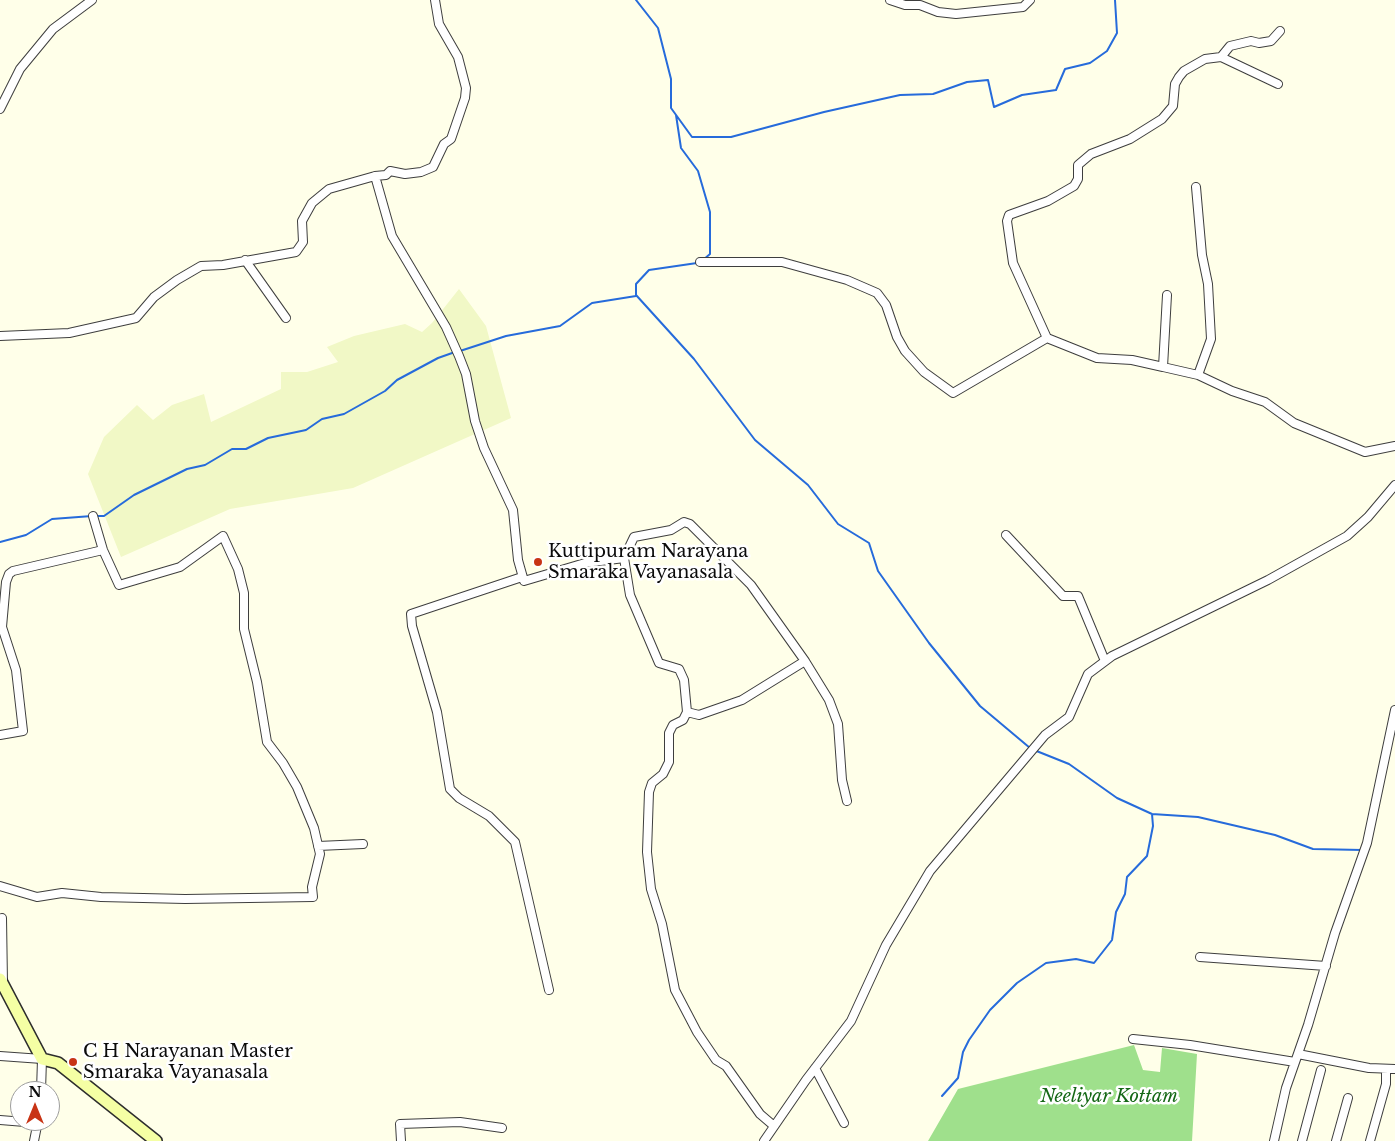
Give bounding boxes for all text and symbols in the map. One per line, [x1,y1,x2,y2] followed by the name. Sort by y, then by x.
[548,541,748,584] place label: Kuttipuram Narayana Smaraka Vayanasala
[532,556,544,568] marker: Kuttipuram Narayana Smaraka Vayanasala
[83,1041,293,1084] place label: C H Narayanan Master Smaraka Vayanasala
[67,1056,79,1068] marker: C H Narayanan Master Smaraka Vayanasala
[10,1081,60,1131] north arrow
[28,1083,42,1101] text: N
[1040,1086,1178,1108] park label: Neeliyar Kottam

